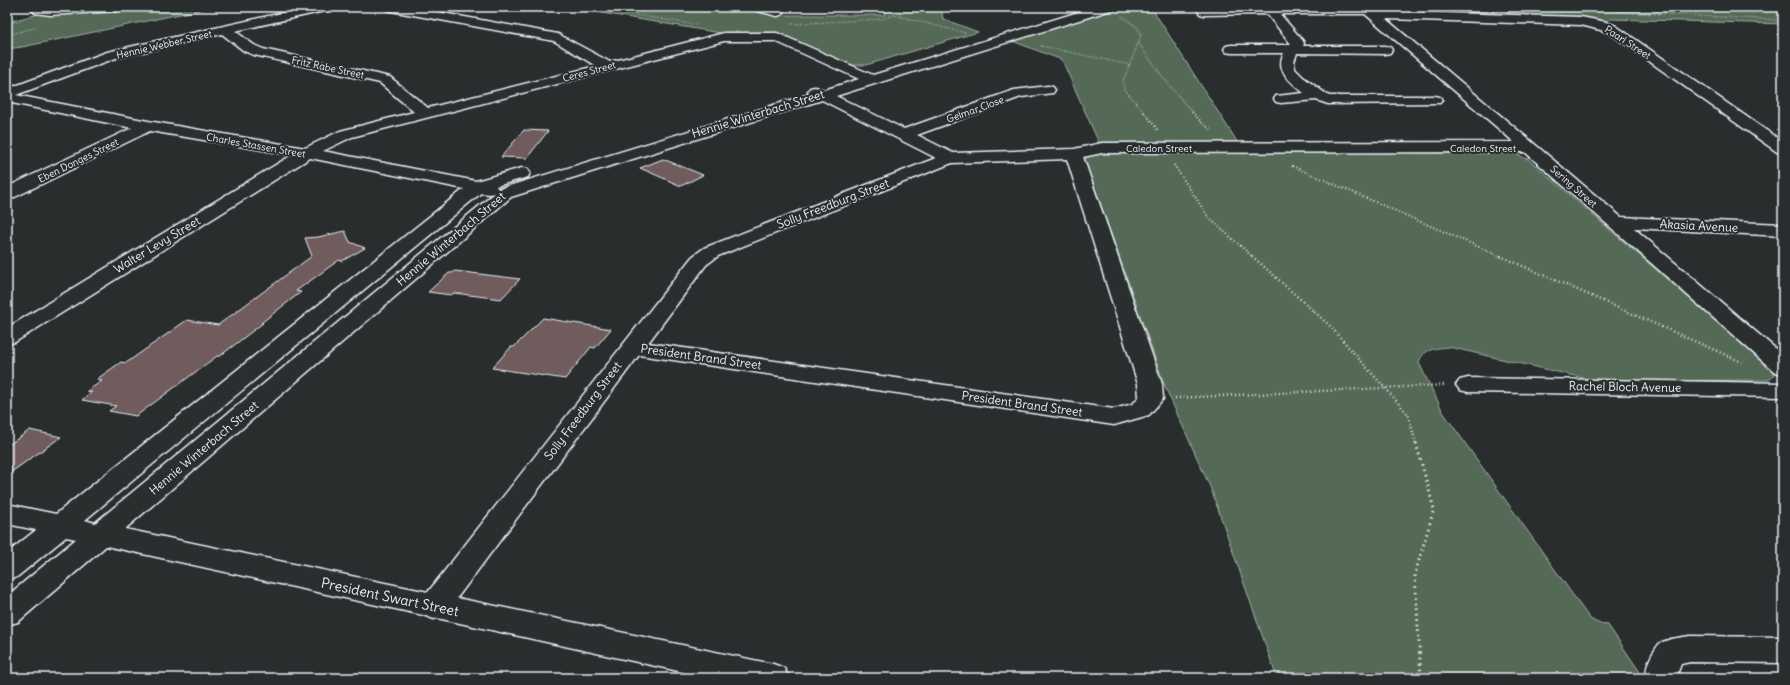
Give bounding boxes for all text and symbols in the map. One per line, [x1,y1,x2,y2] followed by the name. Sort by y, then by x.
[1602,23,1654,63] street label: Paarl Street
[115,27,214,62] street label: Hennie Webber Street
[290,53,366,82] street label: Fritz Rabe Street
[561,58,618,85] street label: Ceres Street
[690,86,826,141] street label: Hennie Winterbach Street
[945,93,1006,126] street label: Gelmar Close
[205,130,307,161] street label: Charles Stassen Street
[36,135,121,186] street label: Eben Donges Street
[1126,142,1193,155] street label: Caledon Street
[1450,142,1517,155] street label: Caledon Street
[1548,163,1600,211] street label: Sering Street
[774,175,891,232] street label: Solly Freedburg Street
[393,189,508,289] street label: Hennie Winterbach Street
[111,213,203,276] street label: Walter Levy Street
[1659,216,1739,235] street label: Akasia Avenue
[640,341,762,372] street label: President Brand Street
[541,359,624,463] street label: Solly Freedburg Street
[1568,378,1682,395] street label: Rachel Bloch Avenue
[961,388,1083,419] street label: President Brand Street
[146,398,261,498] street label: Hennie Winterbach Street
[320,574,461,620] street label: President Swart Street

